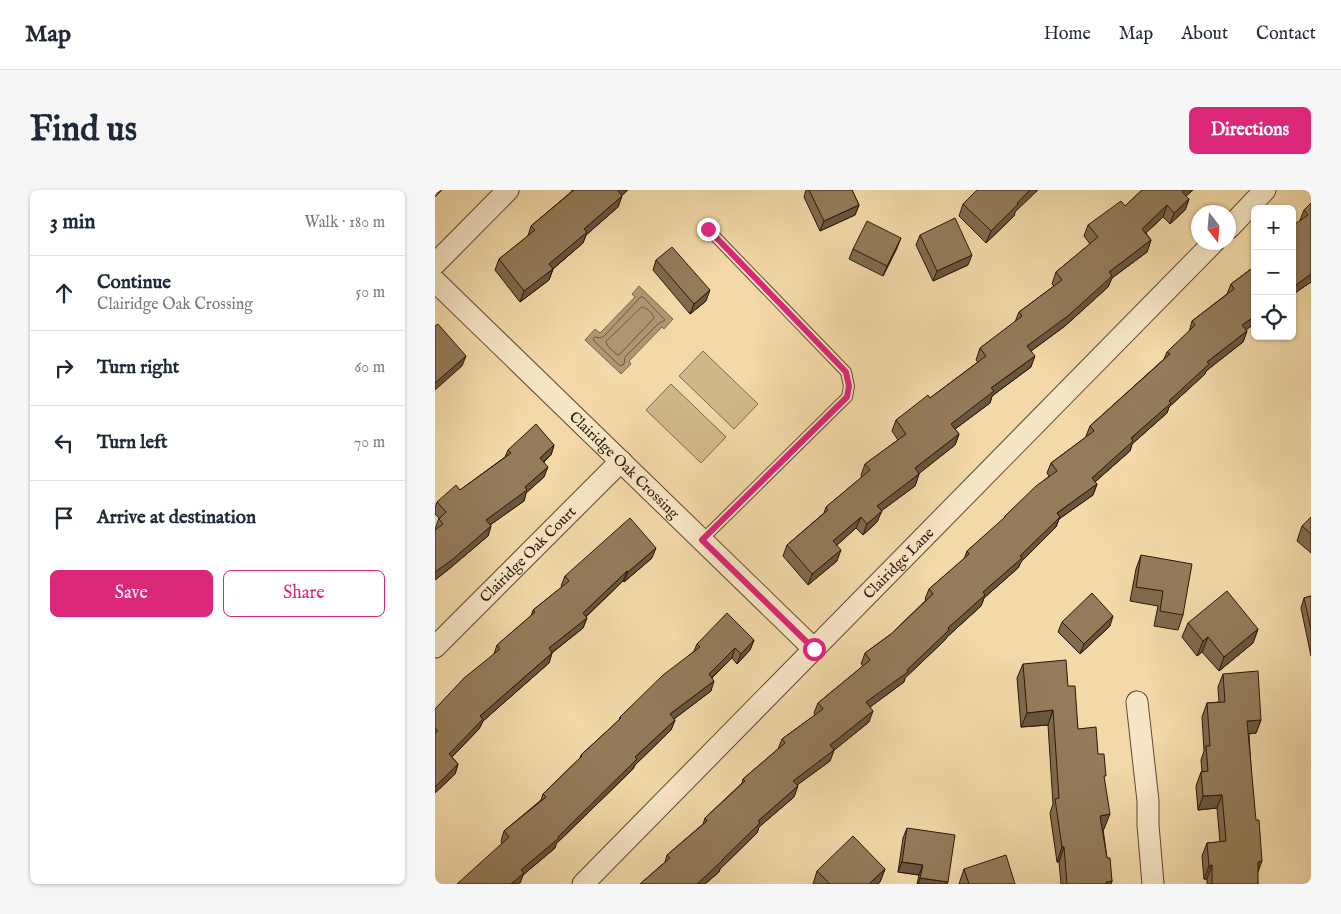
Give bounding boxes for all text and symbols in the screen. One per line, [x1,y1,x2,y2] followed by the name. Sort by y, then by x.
[25,19,71,50] text: Map
[1044,23,1091,46] text: Home
[1119,23,1153,46] text: Map
[1181,23,1228,46] text: About
[1256,23,1316,46] text: Contact
[1189,107,1311,154] button: Directions
[30,108,137,153] text: Find us
[1191,205,1236,250] north arrow
[1251,205,1296,340] map controls
[1251,205,1296,250] button: +
[50,209,95,236] text: 3 min
[304,213,385,233] text: Walk · 180 m
[697,218,720,241] route end
[1251,250,1296,295] button: −
[97,271,171,295] text: Continue
[50,279,78,307] icon: ahead
[356,283,385,303] text: 50 m
[97,295,253,315] text: Clairidge Oak Crossing
[1251,295,1296,340] button: locate
[50,354,78,382] icon: right
[97,356,179,380] text: Turn right
[355,358,385,378] text: 60 m
[565,407,684,524] street label: Clairidge Oak Crossing
[50,429,78,457] icon: left
[97,431,168,455] text: Turn left
[354,433,385,453] text: 70 m
[476,503,580,607] street label: Clairidge Oak Court
[50,504,78,532] icon: arrive
[97,506,256,530] text: Arrive at destination
[859,523,938,603] street label: Clairidge Lane
[50,570,213,617] button: Save
[223,570,385,617] button: Share
[803,638,826,661] route start

